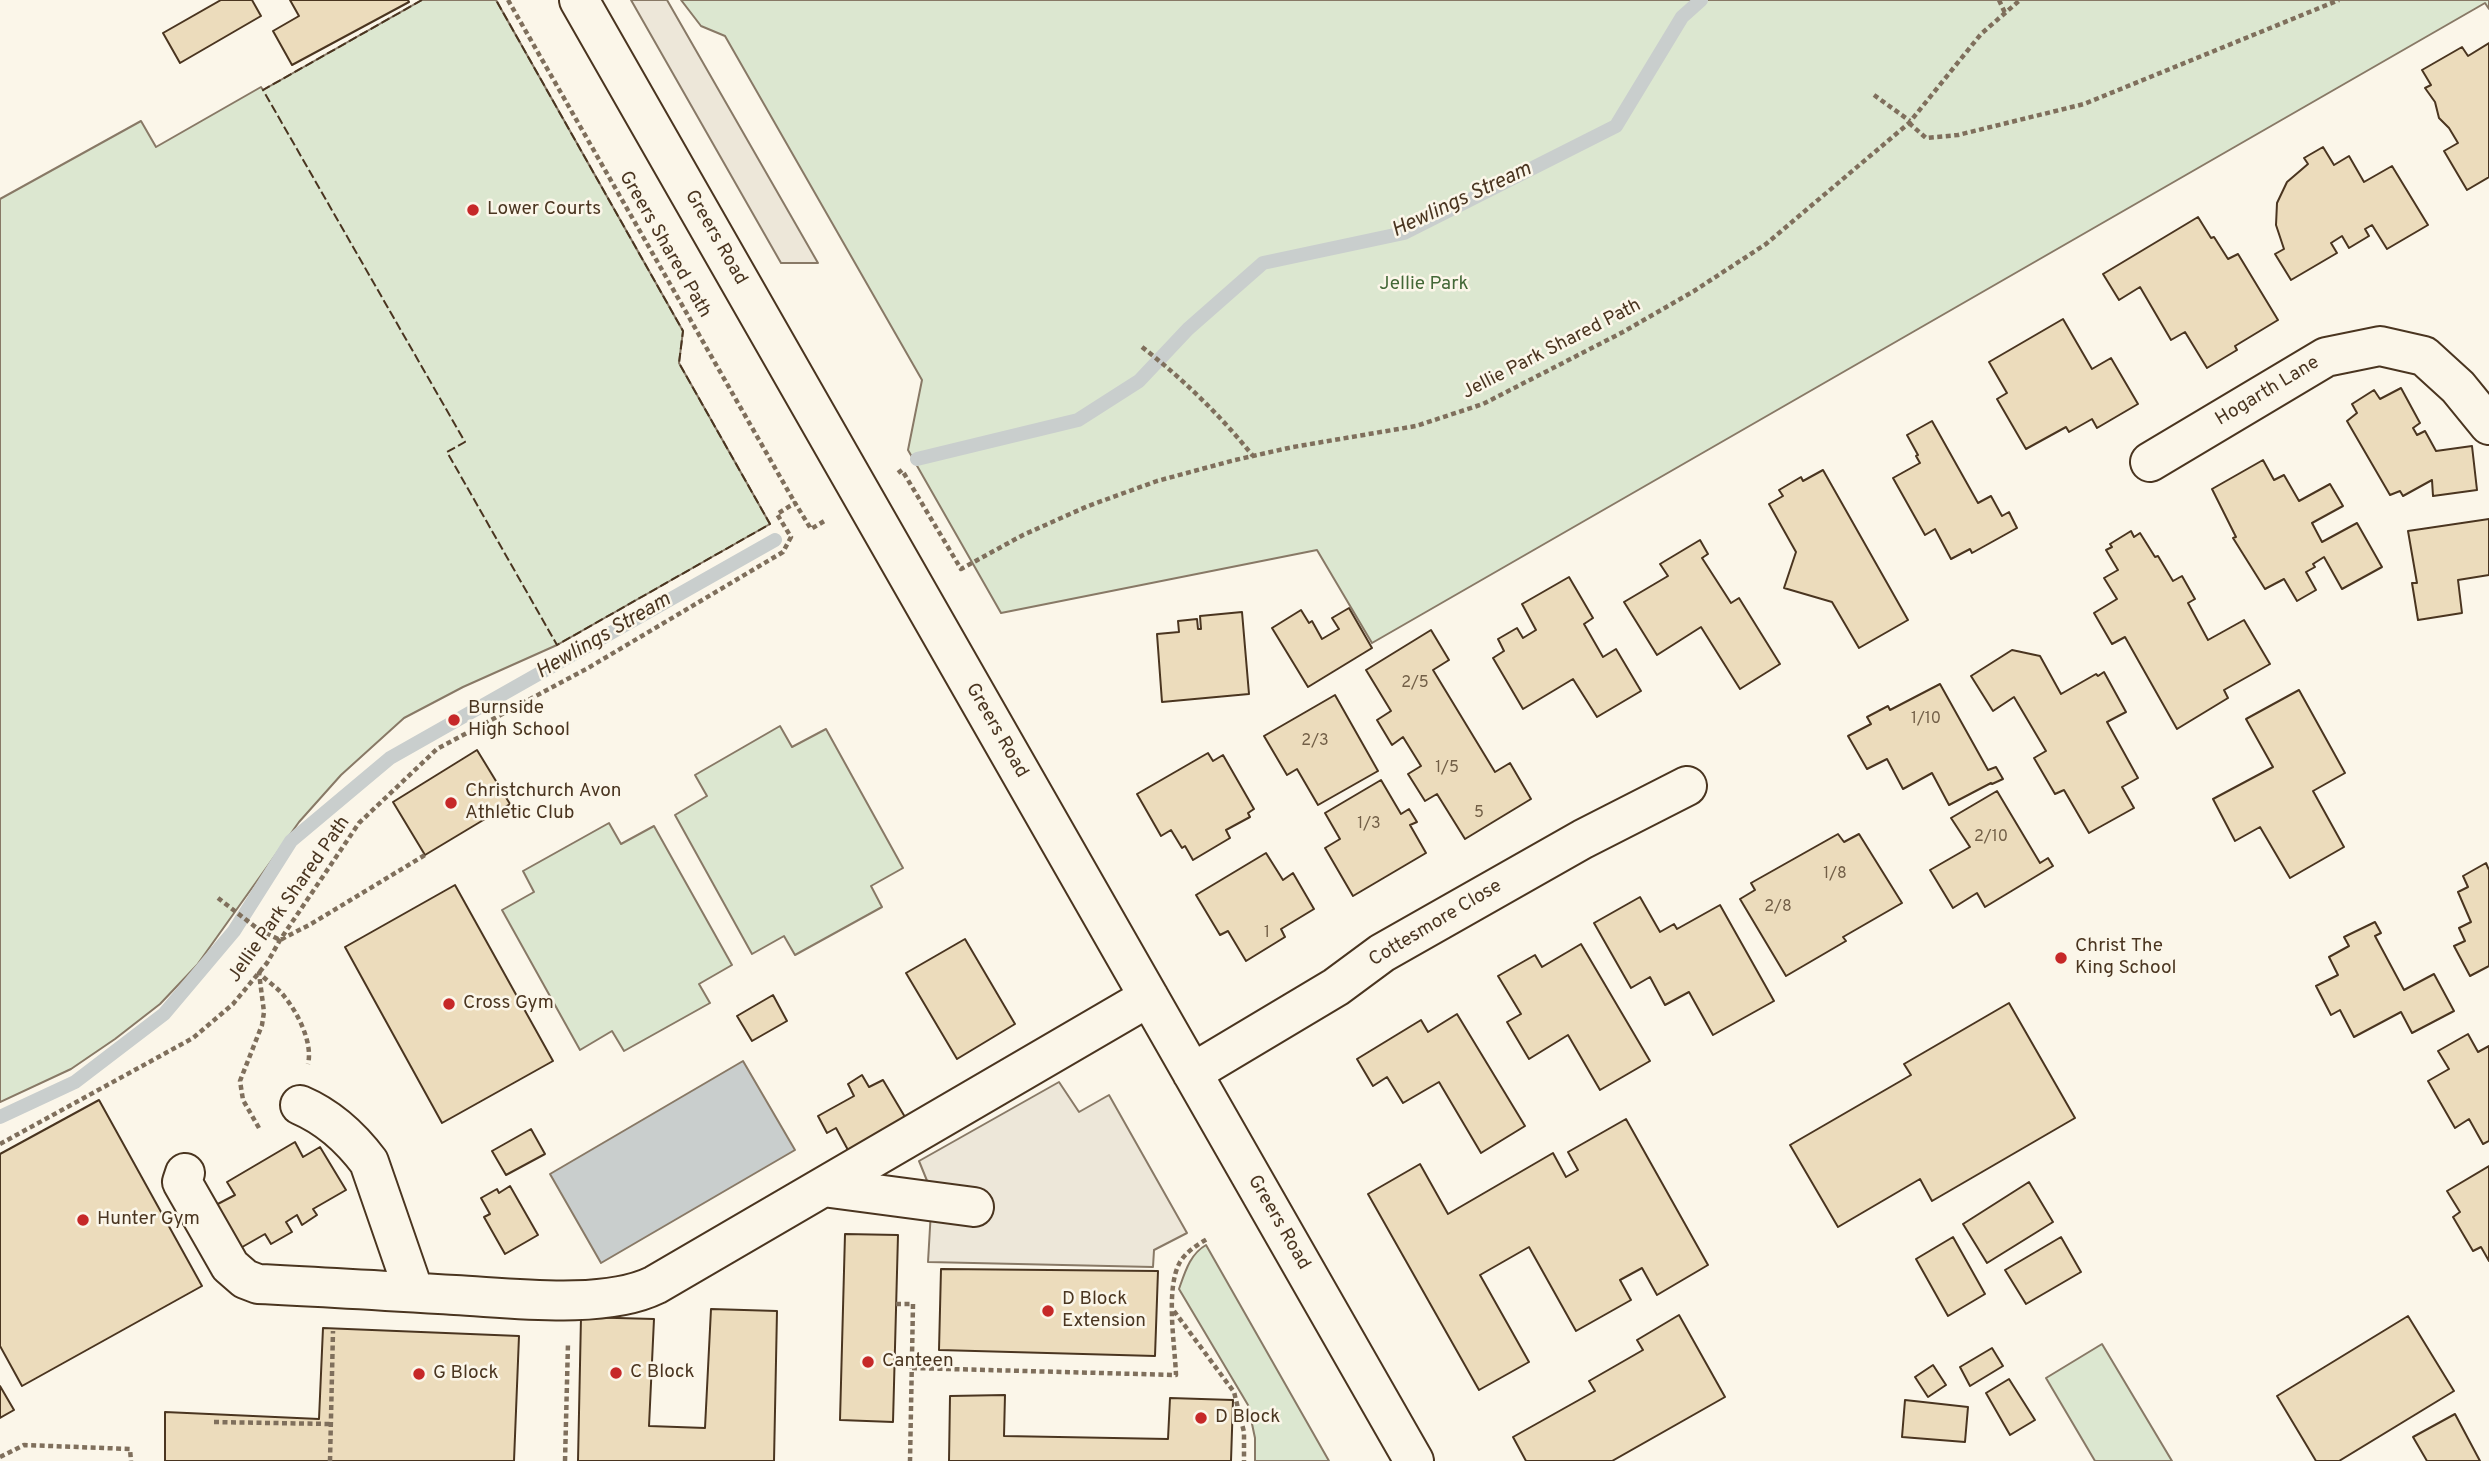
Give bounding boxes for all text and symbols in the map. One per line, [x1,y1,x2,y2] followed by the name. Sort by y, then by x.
[1388,158,1536,244] water label: Hewlings Stream
[613,168,715,322] street label: Greers Shared Path
[679,187,751,289] street label: Greers Road
[487,199,601,221] place label: Lower Courts
[465,202,481,218] marker: Lower Courts
[1379,274,1469,296] park label: Jellie Park
[1459,295,1645,405] street label: Jellie Park Shared Path
[2212,352,2324,432] street label: Hogarth Lane
[532,588,676,686] water label: Hewlings Stream
[1401,674,1429,694] house number: 2/5
[960,680,1032,782] street label: Greers Road
[468,698,570,742] place label: Burnside High School
[1911,710,1941,730] house number: 1/10
[446,712,462,728] marker: Burnside High School
[1301,732,1329,752] house number: 2/3
[1435,759,1459,779] house number: 1/5
[465,781,621,825] place label: Christchurch Avon Athletic Club
[443,795,459,811] marker: Christchurch Avon Athletic Club
[1474,804,1484,824] house number: 5
[224,813,356,987] street label: Jellie Park Shared Path
[1357,815,1381,835] house number: 1/3
[1974,828,2008,848] house number: 2/10
[1823,865,1847,885] house number: 1/8
[1366,875,1506,973] street label: Cottesmore Close
[1764,898,1792,918] house number: 2/8
[1264,924,1270,944] house number: 1
[2075,936,2177,980] place label: Christ The King School
[2053,950,2069,966] marker: Christ The King School
[463,993,554,1015] place label: Cross Gym
[441,996,457,1012] marker: Cross Gym
[1242,1172,1314,1274] street label: Greers Road
[97,1209,200,1231] place label: Hunter Gym
[75,1212,91,1228] marker: Hunter Gym
[1062,1289,1146,1333] place label: D Block Extension
[1040,1303,1056,1319] marker: D Block Extension
[882,1351,954,1373] place label: Canteen
[860,1354,876,1370] marker: Canteen
[630,1362,695,1384] place label: C Block
[433,1363,498,1385] place label: G Block
[608,1365,624,1381] marker: C Block
[411,1366,427,1382] marker: G Block
[1215,1407,1280,1429] place label: D Block
[1193,1410,1209,1426] marker: D Block

